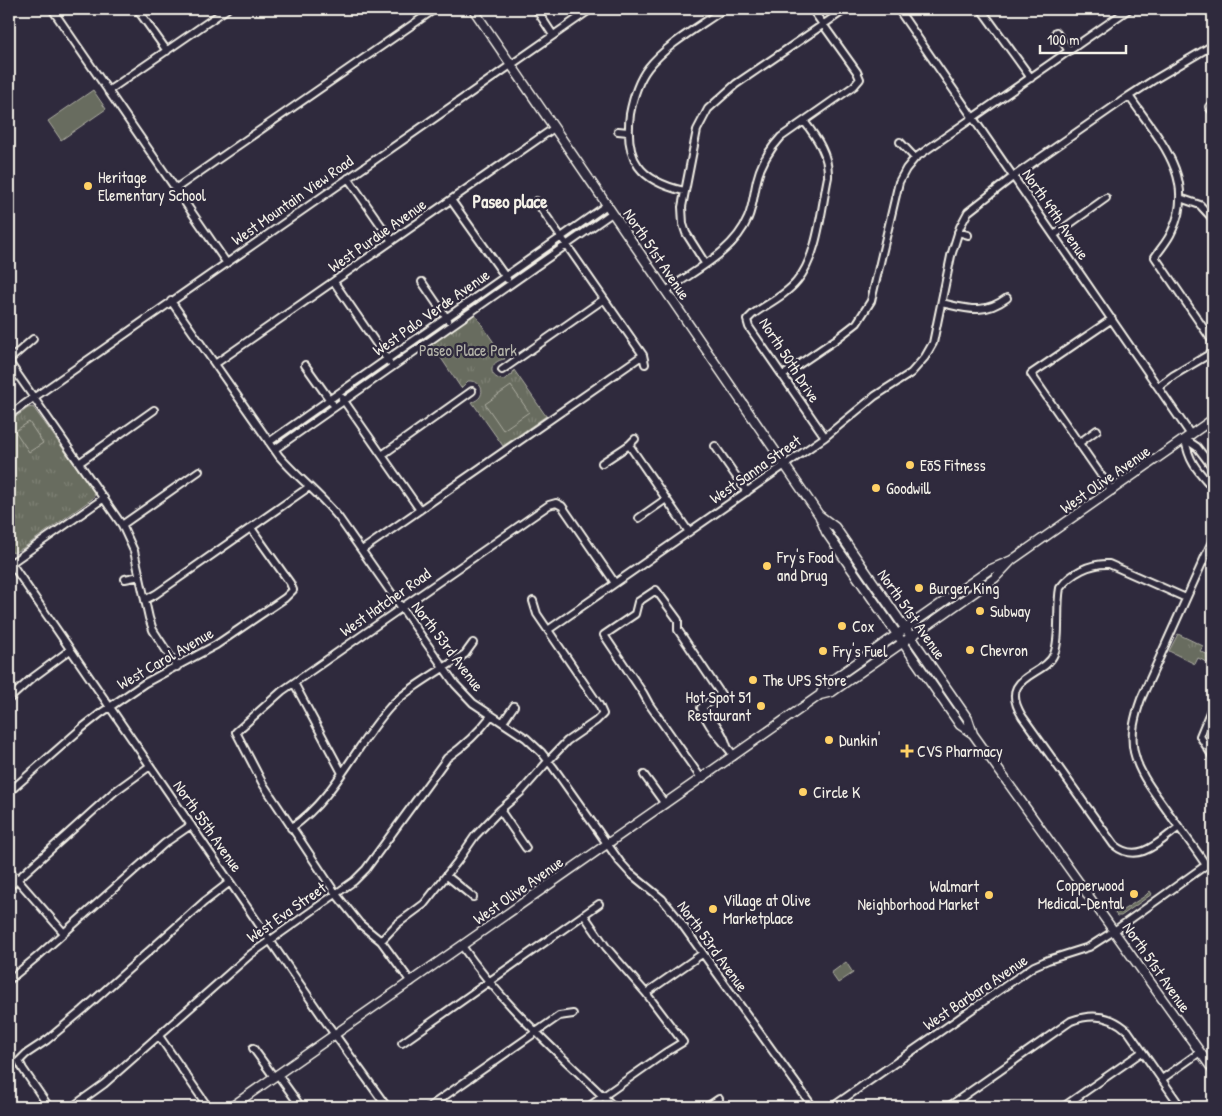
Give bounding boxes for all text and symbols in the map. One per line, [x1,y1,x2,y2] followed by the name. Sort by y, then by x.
[1040,22,1126,54] scale bar
[1047,29,1080,50] text: 100 m
[227,150,357,250] street label: West Mountain View Road
[1017,164,1095,264] street label: North 49th Avenue
[98,166,207,206] place label: Heritage Elementary School
[82,180,94,192] marker: Heritage Elementary School
[473,189,548,215] district label: Paseo place
[324,193,431,277] street label: West Purdue Avenue
[618,204,696,304] street label: North 51st Avenue
[368,263,494,361] street label: West Palo Verde Avenue
[754,313,826,407] street label: North 50th Drive
[419,339,517,361] park label: Paseo Place Park
[705,429,805,509] street label: West Sanna Street
[1056,439,1155,518] street label: West Olive Avenue
[920,454,986,476] place label: EōS Fitness
[904,459,916,471] marker: EōS Fitness
[886,477,931,499] place label: Goodwill
[870,482,882,494] marker: Goodwill
[776,546,834,586] place label: Fry's Food and Drug
[761,560,773,572] marker: Fry's Food and Drug
[335,563,435,641] street label: West Hatcher Road
[873,564,952,664] street label: North 51st Avenue
[929,577,999,599] place label: Burger King
[913,582,925,594] marker: Burger King
[407,596,490,696] street label: North 53rd Avenue
[990,600,1031,622] place label: Subway
[974,605,986,617] marker: Subway
[852,615,874,637] place label: Cox
[836,620,848,632] marker: Cox
[113,621,218,694] street label: West Carol Avenue
[980,639,1028,661] place label: Chevron
[832,640,888,662] place label: Fry's Fuel
[964,644,976,656] marker: Chevron
[817,645,829,657] marker: Fry's Fuel
[763,669,847,691] place label: The UPS Store
[747,674,759,686] marker: The UPS Store
[685,686,751,726] place label: Hot Spot 51 Restaurant
[755,700,767,712] marker: Hot Spot 51 Restaurant
[839,729,880,751] place label: Dunkin'
[823,734,835,746] marker: Dunkin'
[917,740,1003,762] place label: CVS Pharmacy
[901,745,913,757] marker: CVS Pharmacy
[168,776,248,877] street label: North 55th Avenue
[813,781,861,803] place label: Circle K
[797,786,809,798] marker: Circle K
[469,850,568,929] street label: West Olive Avenue
[1038,874,1125,914] place label: Copperwood Medical-Dental
[857,875,979,915] place label: Walmart Neighborhood Market
[242,876,330,947] street label: West Eva Street
[1128,888,1140,900] marker: Copperwood Medical-Dental
[723,889,812,929] place label: Village at Olive Marketplace
[983,889,995,901] marker: Walmart Neighborhood Market
[672,896,754,997] street label: North 53rd Avenue
[707,903,719,915] marker: Village at Olive Marketplace
[1118,917,1197,1017] street label: North 51st Avenue
[918,949,1032,1035] street label: West Barbara Avenue

